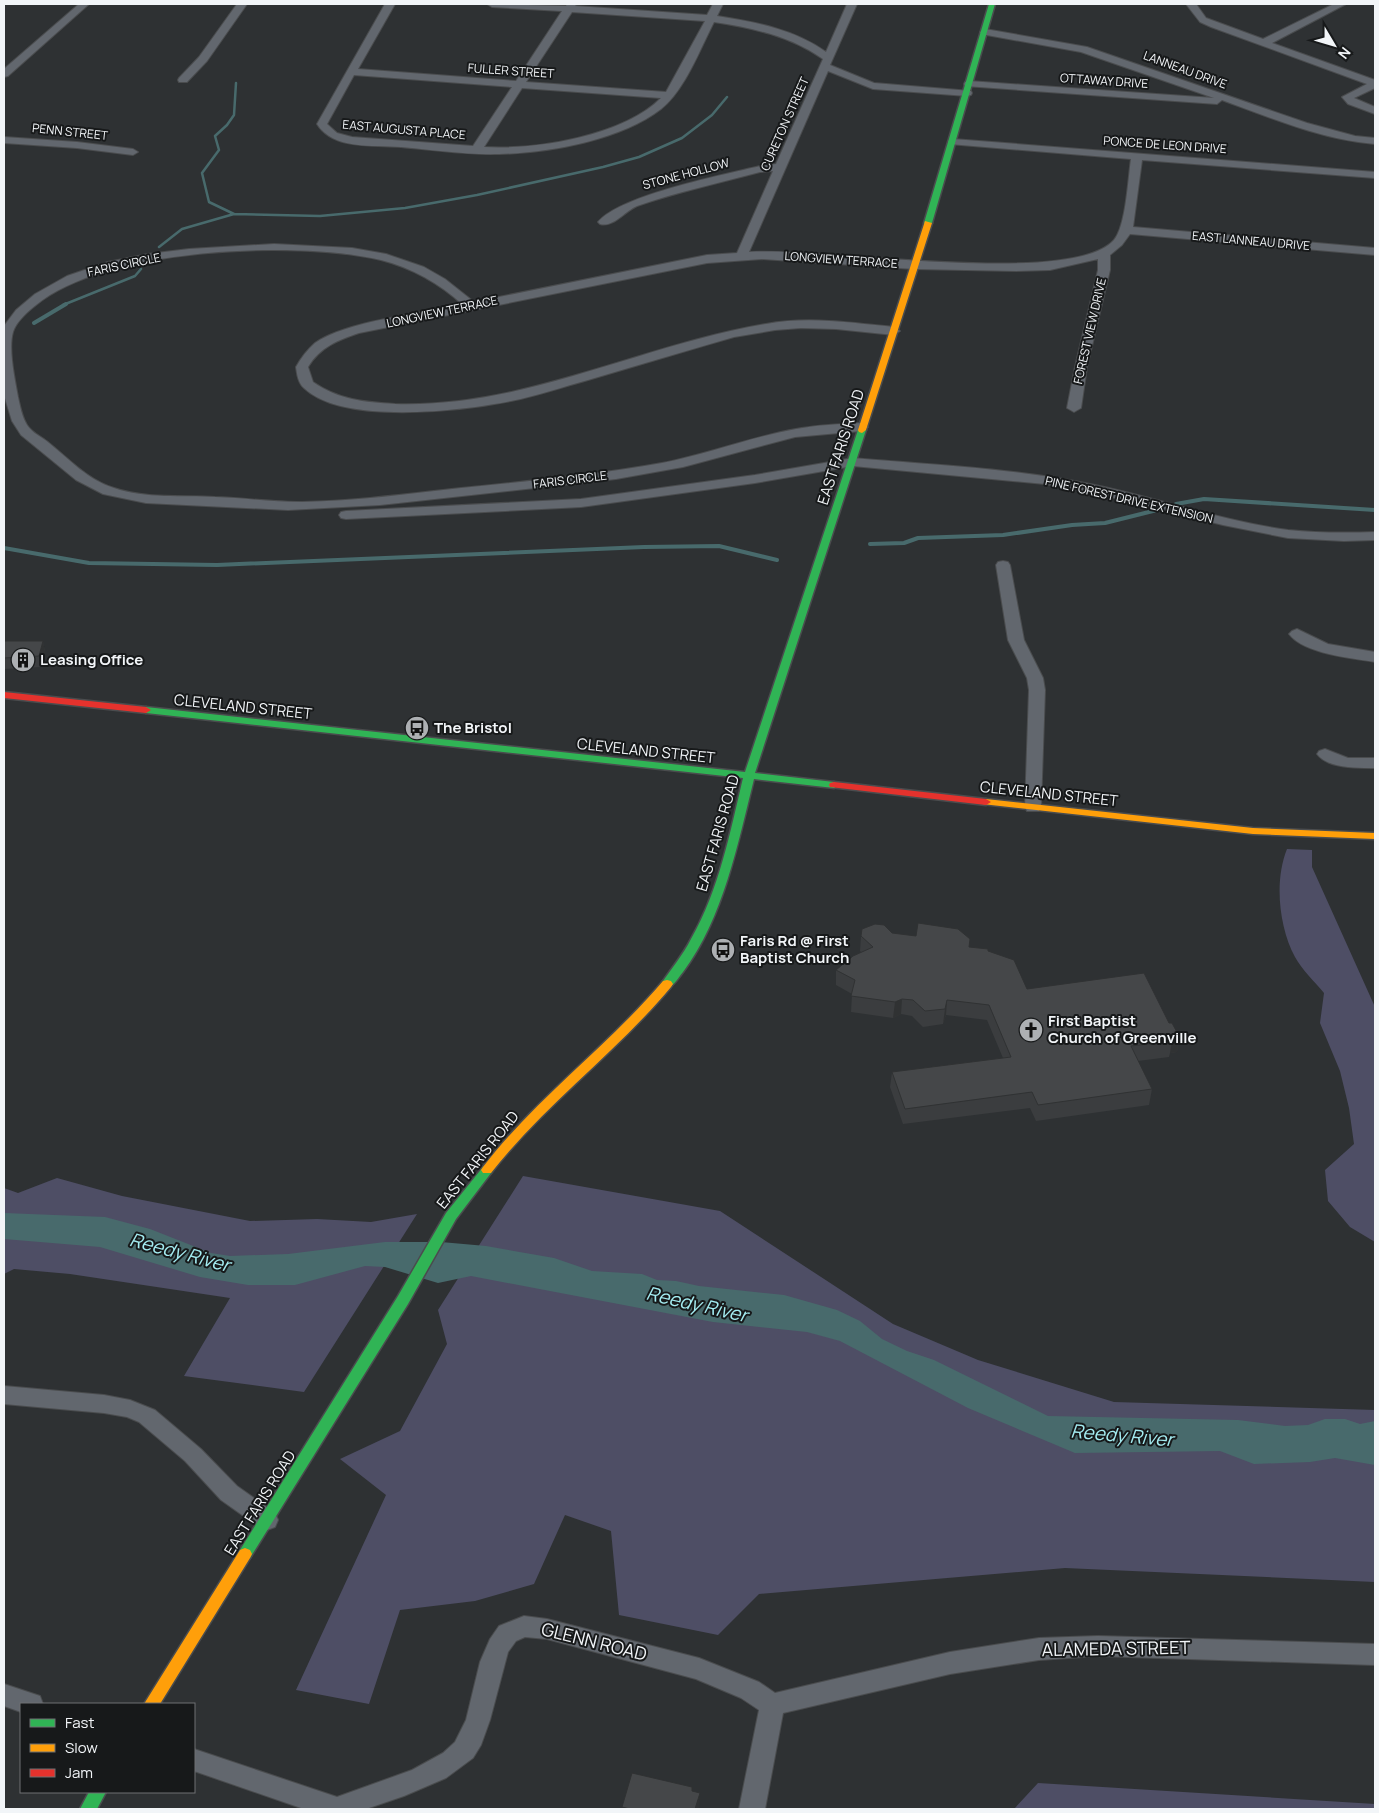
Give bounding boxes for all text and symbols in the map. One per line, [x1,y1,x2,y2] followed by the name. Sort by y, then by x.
[1309,20,1359,70] north arrow
[1334,43,1355,63] text: N
[1141,47,1229,93] street label: LANNEAU DRIVE
[467,59,556,82] street label: FULLER STREET
[1059,69,1149,92] street label: OTTAWAY DRIVE
[756,74,813,173] street label: CURETON STREET
[342,116,467,143] street label: EAST AUGUSTA PLACE
[31,119,110,144] street label: PENN STREET
[1103,132,1227,157] street label: PONCE DE LEON DRIVE
[641,154,732,193] street label: STONE HOLLOW
[1191,227,1311,254] street label: EAST LANNEAU DRIVE
[784,247,898,272] street label: LONGVIEW TERRACE
[86,248,162,281] street label: FARIS CIRCLE
[1069,276,1110,386] street label: FOREST VIEW DRIVE
[385,291,499,332] street label: LONGVIEW TERRACE
[812,386,869,507] street label: EAST FARIS ROAD
[532,467,608,492] street label: FARIS CIRCLE
[1044,472,1215,527] street label: PINE FOREST DRIVE EXTENSION
[10,647,36,673] building icon: Leasing Office
[40,649,143,670] place label: Leasing Office
[173,689,313,724] street label: CLEVELAND STREET
[404,715,430,741] bus stop icon: The Bristol
[434,717,512,738] place label: The Bristol
[576,733,716,768] street label: CLEVELAND STREET
[691,772,744,894] street label: EAST FARIS ROAD
[979,776,1119,811] street label: CLEVELAND STREET
[740,930,849,968] place label: Faris Rd @ First Baptist Church
[710,937,736,963] bus stop icon: Faris Rd @ First Baptist Church
[1048,1010,1197,1048] place label: First Baptist Church of Greenville
[1018,1017,1044,1043] church icon: First Baptist Church of Greenville
[432,1106,524,1213] street label: EAST FARIS ROAD
[127,1226,235,1278] water label: Reedy River
[644,1280,752,1329] water label: Reedy River
[1070,1418,1177,1453] water label: Reedy River
[219,1446,300,1559] street label: EAST FARIS ROAD
[539,1616,649,1666] street label: GLENN ROAD
[1042,1635,1191,1661] street label: ALAMEDA STREET
[20,1703,195,1793] legend
[65,1712,94,1733] text: Fast
[65,1737,98,1758] text: Slow
[65,1762,93,1783] text: Jam

